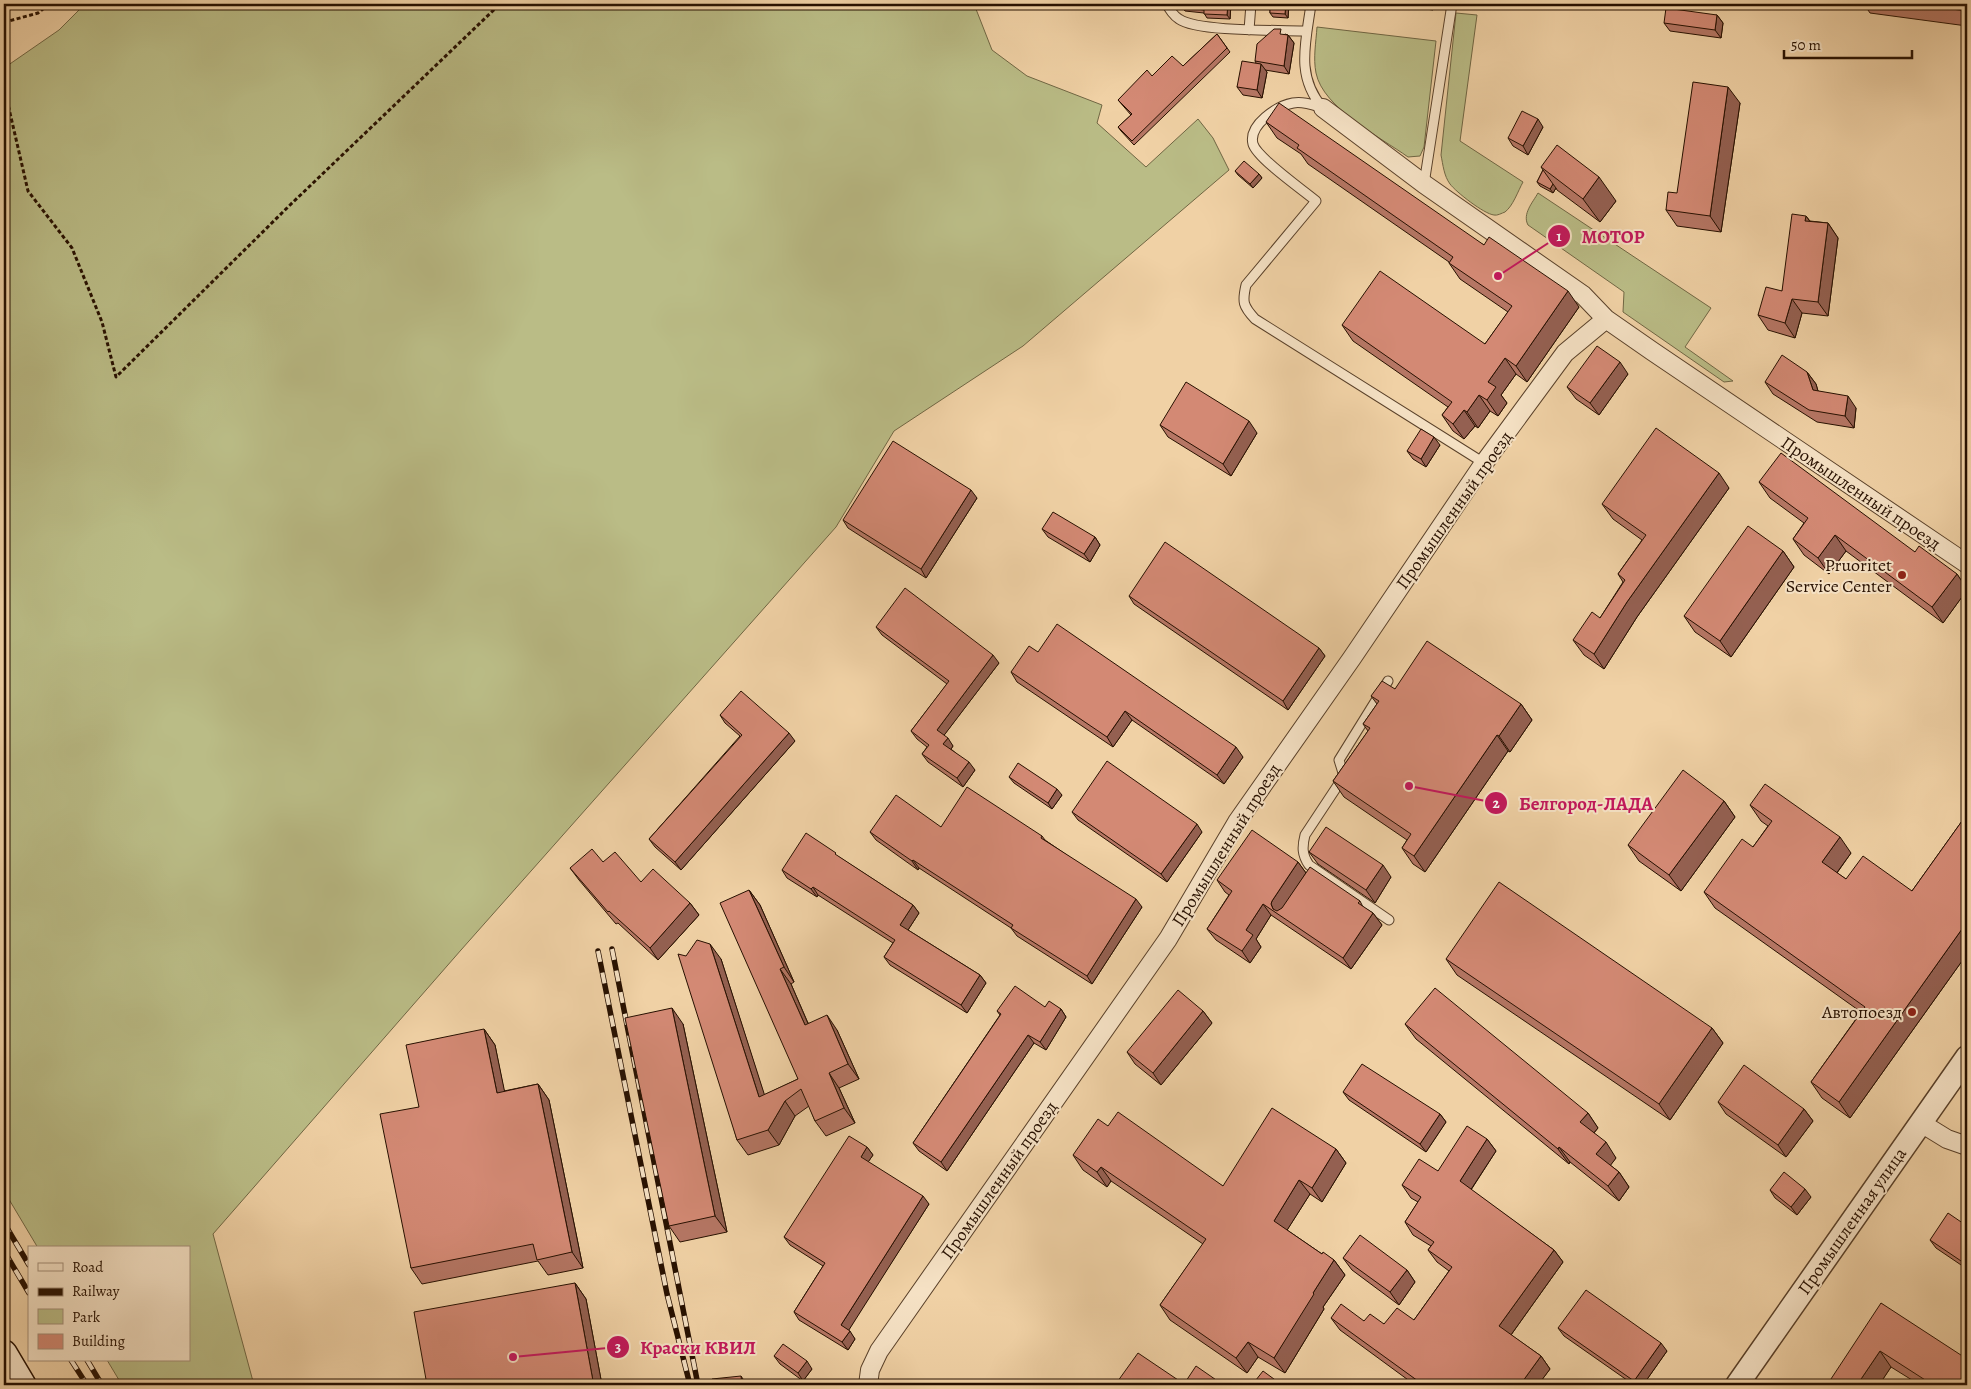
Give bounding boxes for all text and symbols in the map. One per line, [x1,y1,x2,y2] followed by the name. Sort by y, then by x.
[1784,28,1911,60] scale bar
[1791,35,1821,55] text: 50 m
[1547,219,1655,253] callout: МОТОР
[1582,224,1645,250] text: МОТОР
[1556,226,1562,246] text: 1
[1390,426,1518,594] street label: Промышленный проезд
[1776,431,1946,556] street label: Промышленный проезд
[1786,553,1892,598] place label: Pruoritet Service Center
[1896,569,1908,581] marker: Pruoritet Service Center
[1166,759,1286,931] street label: Промышленный проезд
[1484,786,1663,820] callout: Белгород-ЛАДА
[1519,791,1654,817] text: Белгород-ЛАДА
[1492,793,1500,813] text: 2
[1821,1000,1902,1024] place label: Автопоезд
[1906,1006,1918,1018] marker: Автопоезд
[935,1096,1063,1264] street label: Промышленный проезд
[1792,1142,1912,1299] street label: Промышленная улица
[28,1246,190,1362] legend
[72,1257,104,1277] text: Road
[72,1281,120,1301] text: Railway
[72,1307,101,1327] text: Park
[605,1330,766,1364] callout: Краски КВИЛ
[72,1331,125,1351] text: Building
[640,1335,756,1361] text: Краски КВИЛ
[615,1337,621,1357] text: 3

